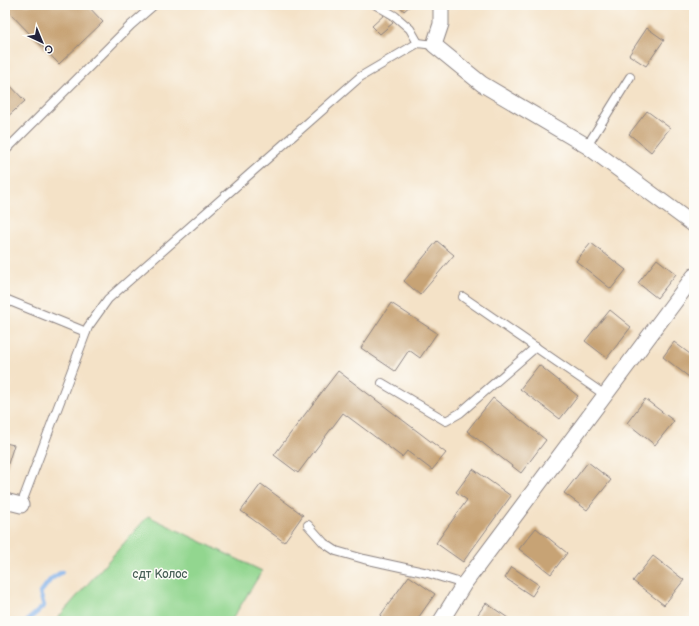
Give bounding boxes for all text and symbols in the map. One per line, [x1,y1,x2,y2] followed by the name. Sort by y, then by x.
[22,22,62,62] north arrow
[41,41,56,56] text: С
[133,567,188,582] park label: сдт Колос

